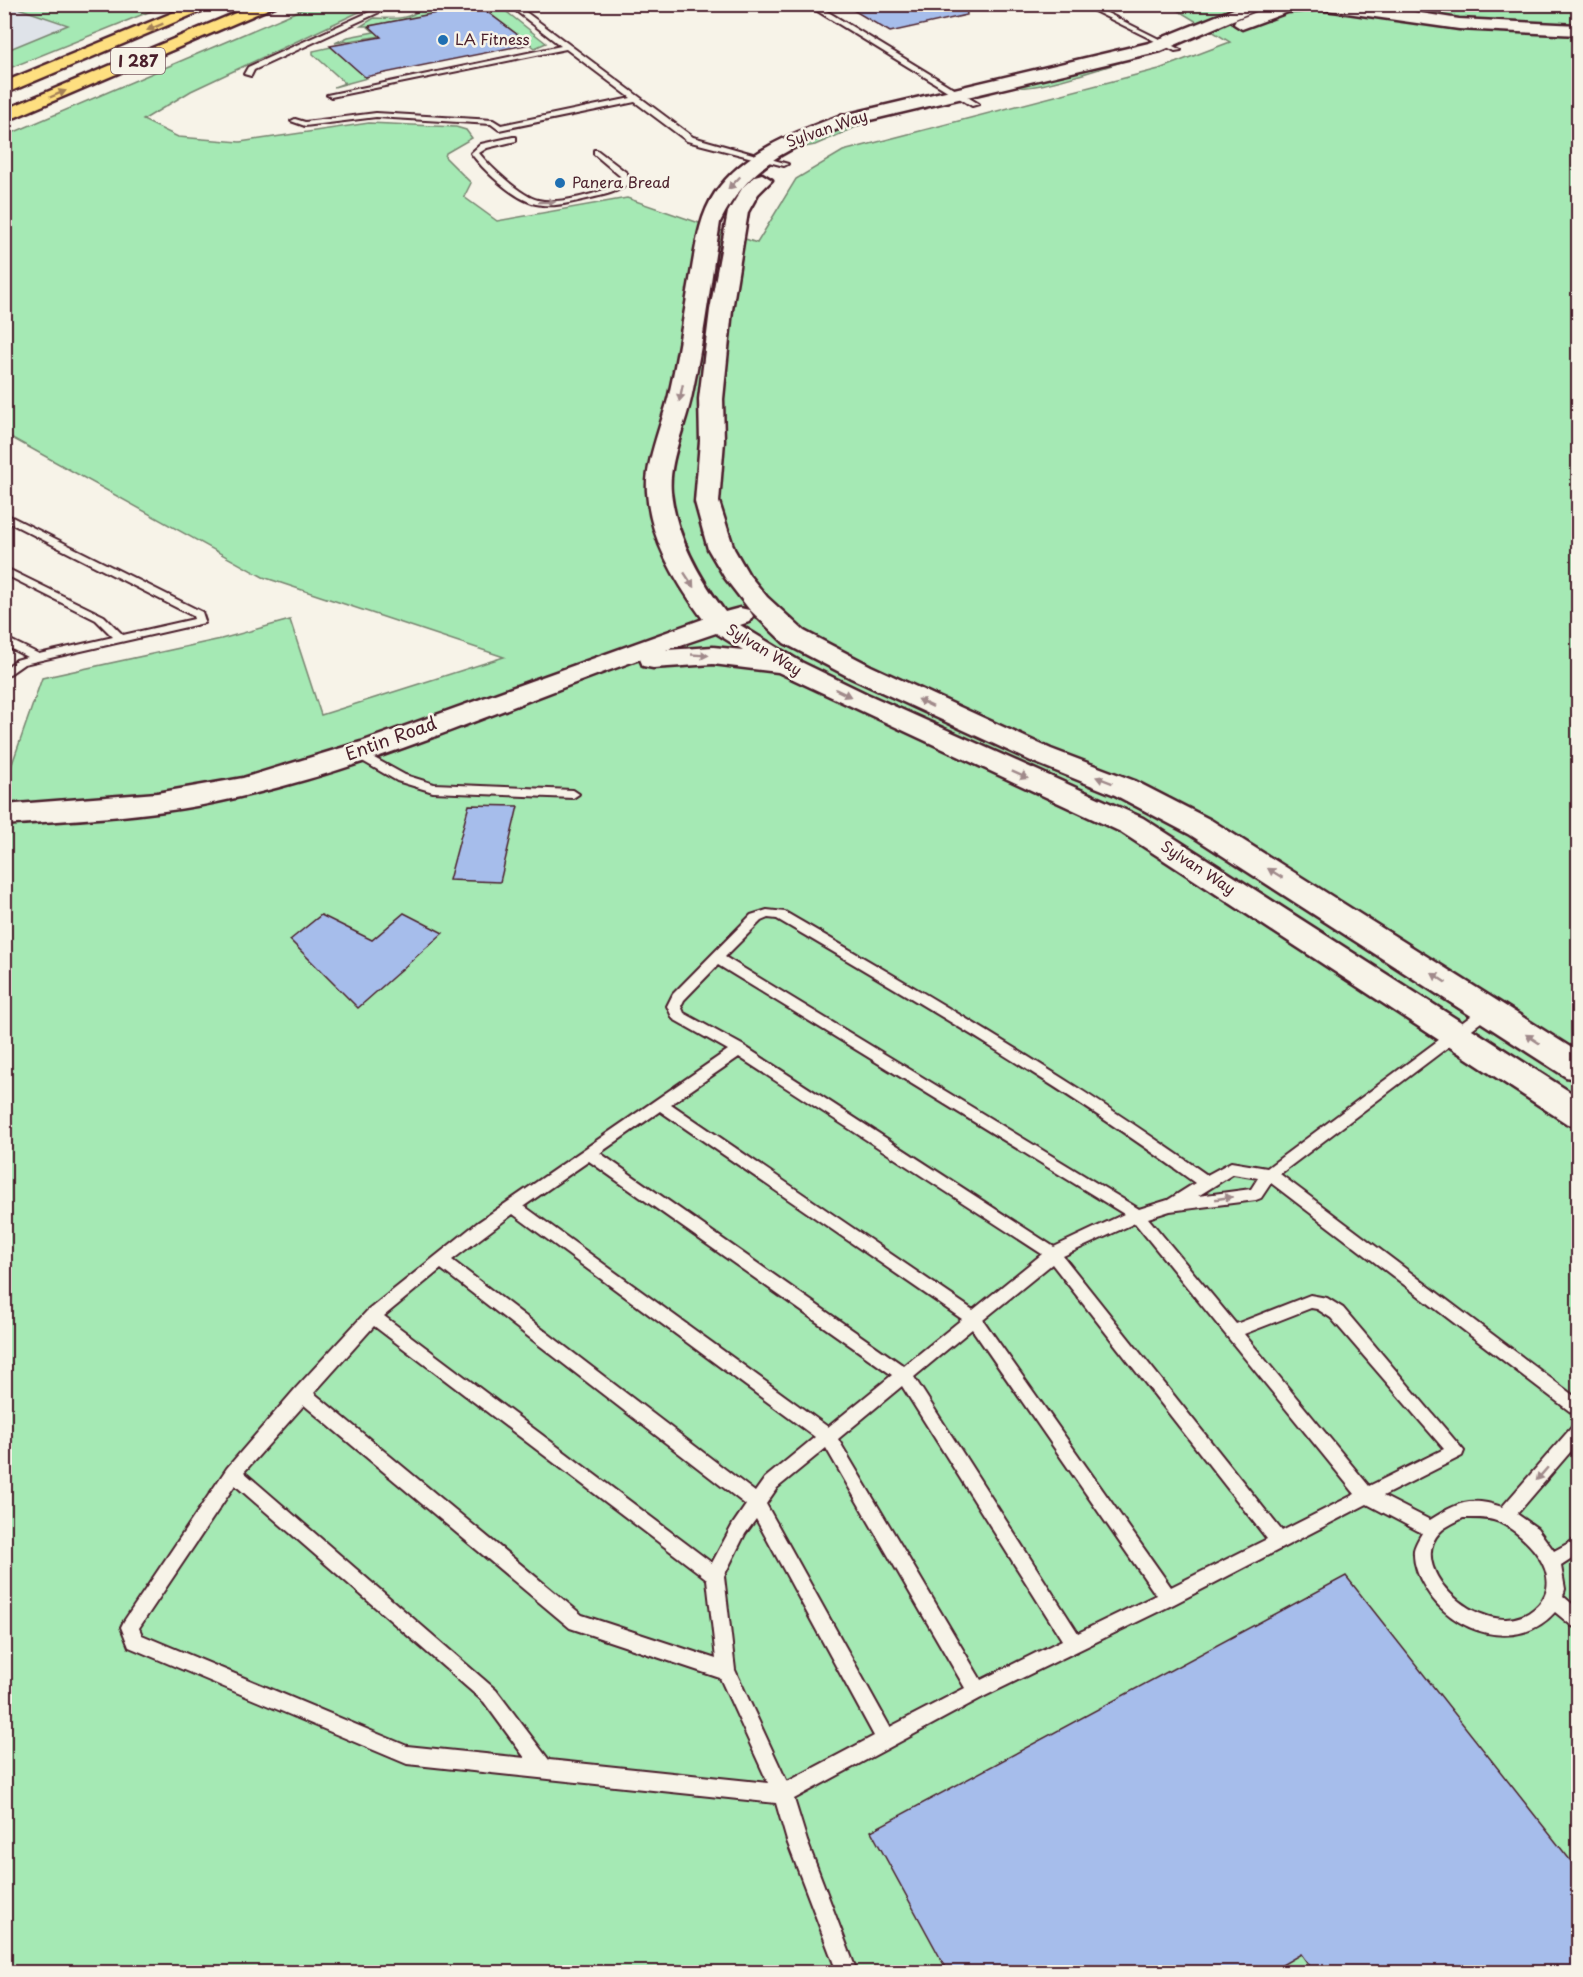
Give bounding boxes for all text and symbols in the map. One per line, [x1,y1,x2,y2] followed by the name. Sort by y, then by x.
[146,22,164,32] one-way arrow
[455,27,530,50] place label: LA Fitness
[436,33,450,47] marker: LA Fitness
[111,48,165,74] road number: I 287
[50,89,68,99] one-way arrow
[783,103,870,152] street label: Sylvan Way
[572,170,670,193] place label: Panera Bread
[728,175,742,189] one-way arrow
[553,176,567,190] marker: Panera Bread
[538,197,557,207] one-way arrow
[675,384,685,402] one-way arrow
[683,572,694,588] one-way arrow
[723,617,807,680] street label: Sylvan Way
[690,651,709,660] one-way arrow
[834,688,852,698] one-way arrow
[916,698,934,708] one-way arrow
[341,709,440,767] street label: Entin Road
[1012,770,1029,779] one-way arrow
[1095,774,1113,784] one-way arrow
[1157,834,1241,899] street label: Sylvan Way
[1267,867,1283,878] one-way arrow
[1431,973,1447,984] one-way arrow
[1525,1034,1541,1045] one-way arrow
[1215,1193,1234,1202] one-way arrow
[1536,1466,1549,1481] one-way arrow

